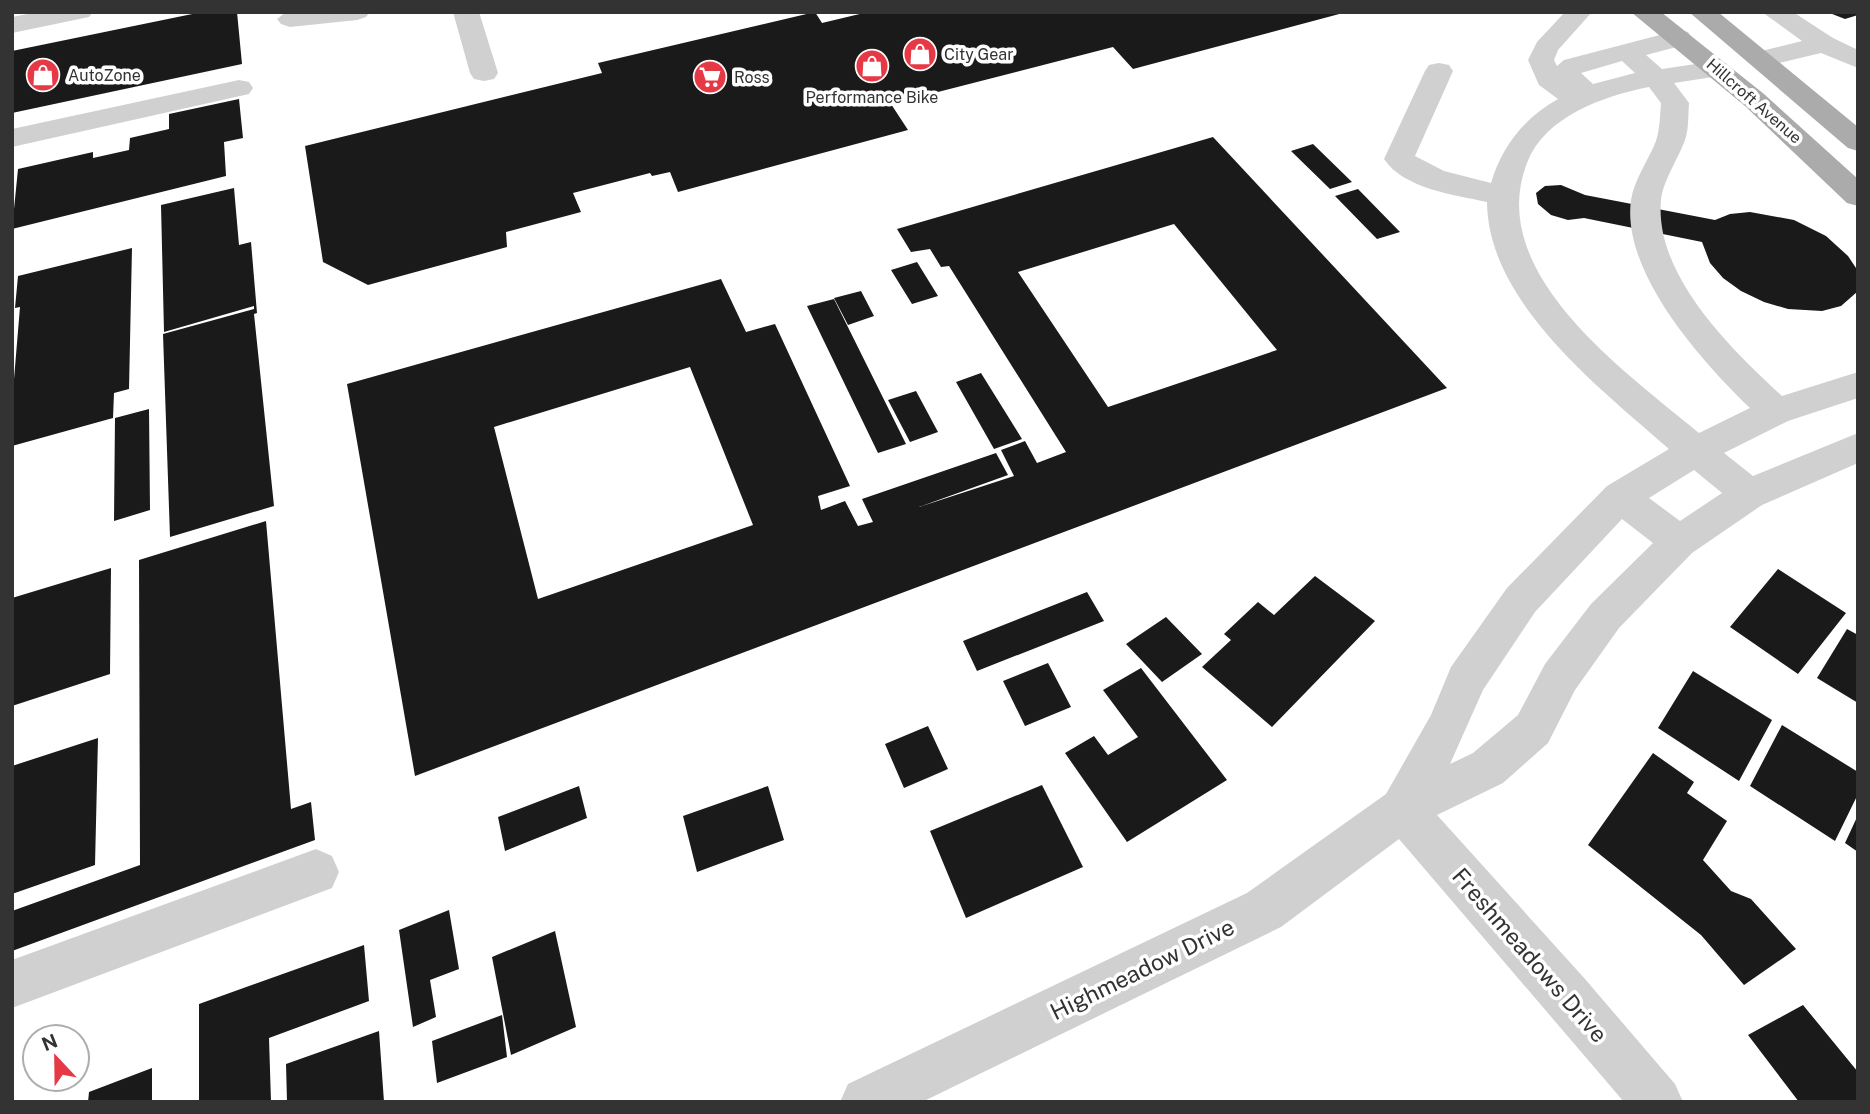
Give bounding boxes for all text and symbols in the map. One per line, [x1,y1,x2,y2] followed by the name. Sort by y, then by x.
[901,35,939,73] shop icon: City Gear
[944,45,1013,64] place label: City Gear
[853,47,891,85] shop icon: Performance Bike
[1703,55,1805,147] street label: Hillcroft Avenue
[24,56,62,94] shop icon: AutoZone
[691,58,729,96] supermarket icon: Ross
[68,66,141,85] place label: AutoZone
[734,68,770,87] place label: Ross
[806,88,938,107] place label: Performance Bike
[1447,862,1613,1048] street label: Freshmeadows Drive
[1046,913,1238,1025] street label: Highmeadow Drive
[21,1023,91,1093] north arrow
[39,1029,61,1055] text: N

